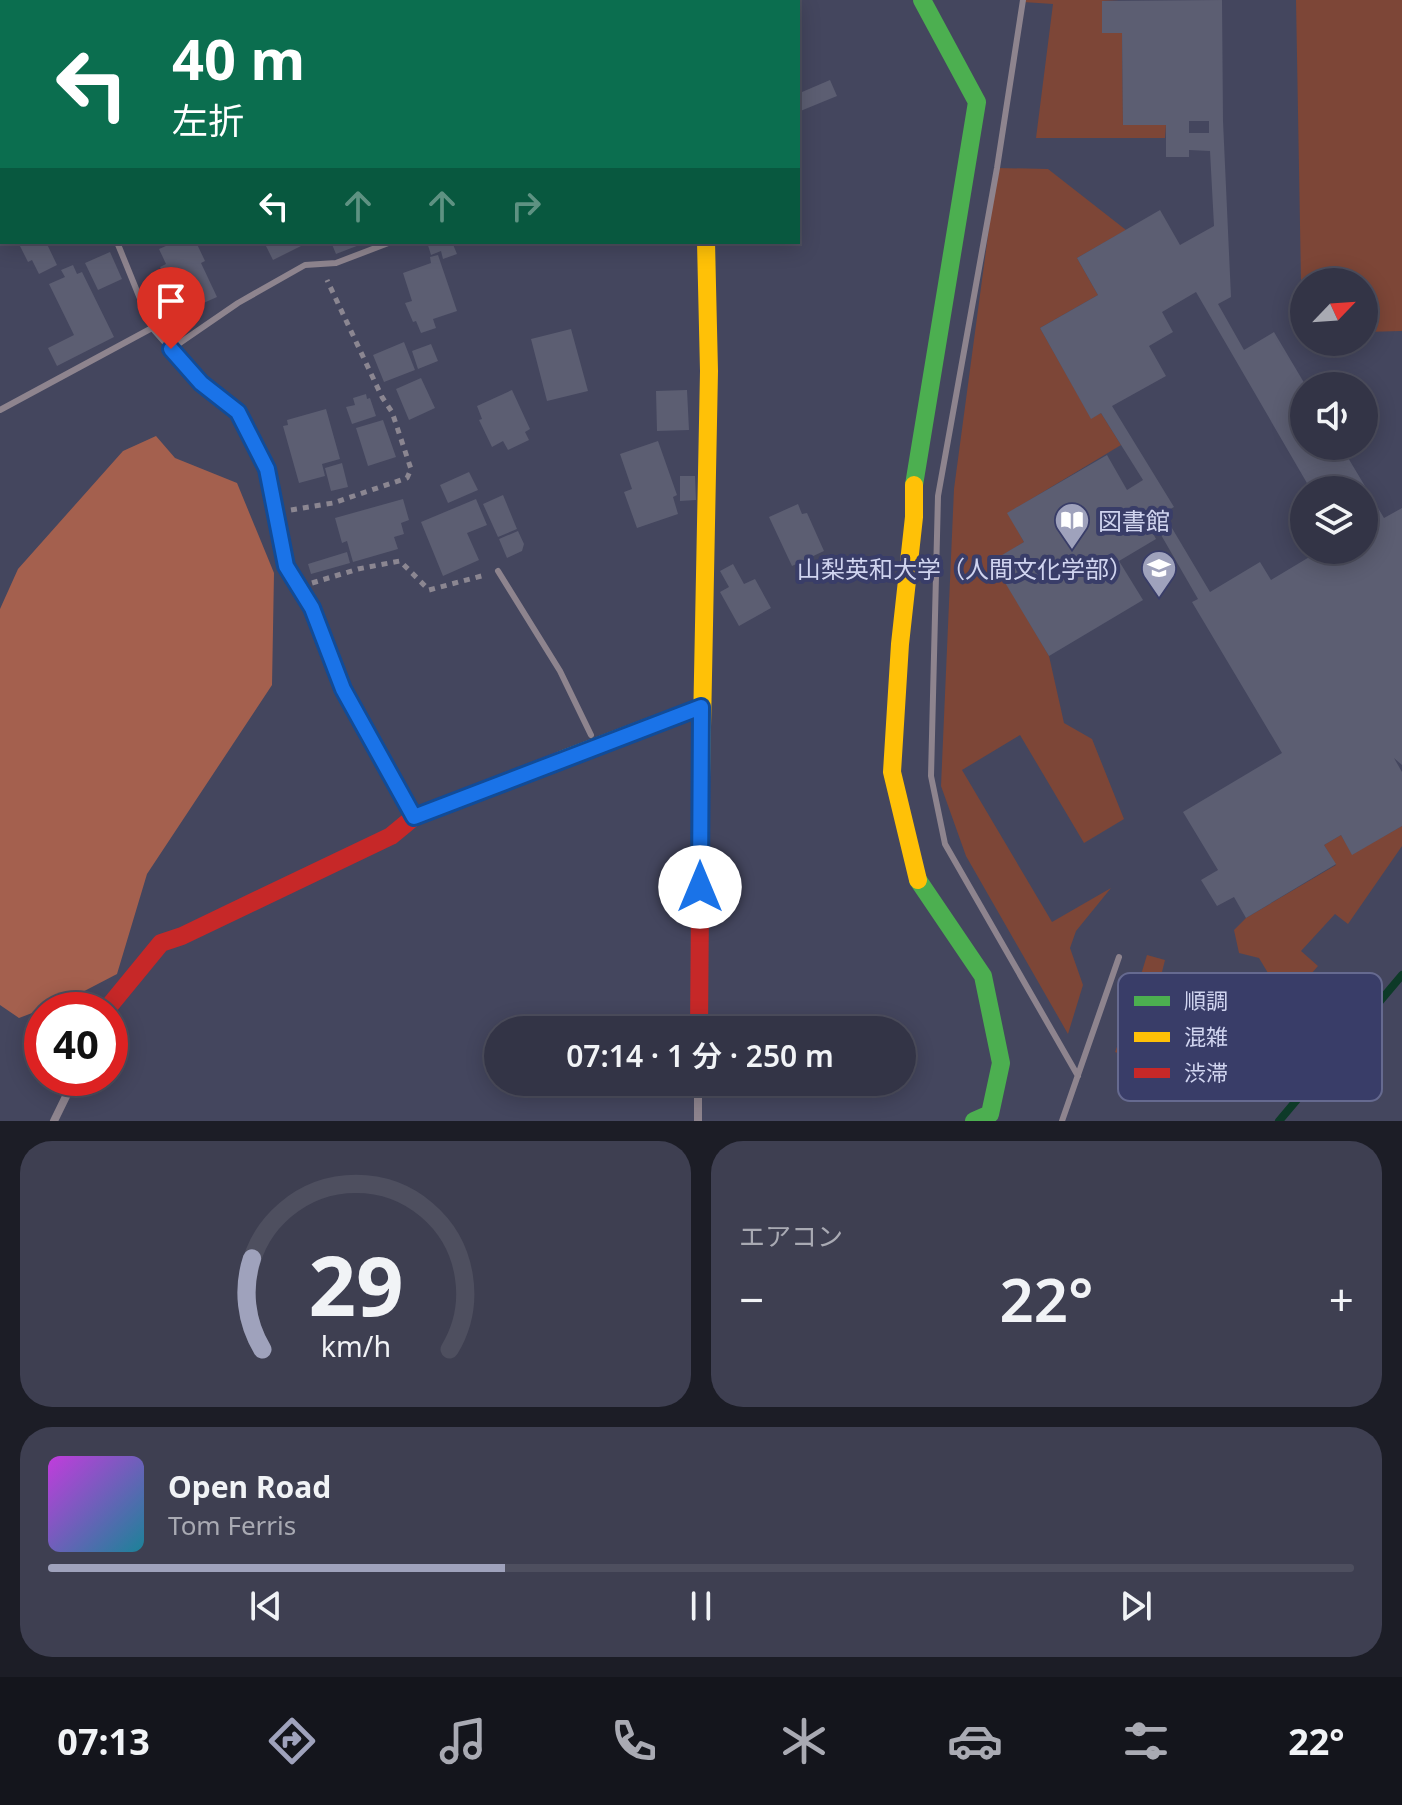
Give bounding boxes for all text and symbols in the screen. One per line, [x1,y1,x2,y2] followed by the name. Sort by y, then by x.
[172,20,305,96] text: 40 m
[40,32,144,136] icon: left
[172,96,244,145] text: 左折
[252,184,296,228] icon: left
[336,184,380,228] icon: ahead
[420,184,464,228] icon: ahead
[504,184,548,228] icon: right
[137,267,205,349] pin
[1290,268,1378,356] north arrow
[1290,268,1378,564] map controls
[149,279,193,323] icon: arrive
[1290,372,1378,460] button: sound
[1290,476,1378,564] button: layers
[1053,501,1091,551] library icon: 図書館
[1098,504,1170,537] place label: 図書館
[1140,549,1178,599] school or university icon: 山梨英和大学（人間文化学部）
[797,552,1133,585] place label: 山梨英和大学（人間文化学部）
[658,845,742,929] position arrow
[1118,973,1382,1101] legend
[1184,985,1228,1015] text: 順調
[24,992,128,1096] speed limit sign: 40
[1184,1021,1228,1051] text: 混雑
[566,1035,834,1076] text: 07:14 · 1 分 · 250 m
[1184,1057,1228,1087] text: 渋滞
[739,1218,843,1254] text: エアコン
[308,1227,403,1340] text: 29
[999,1258,1094,1340] text: 22°
[739,1269,764,1329] text: −
[1329,1269,1354,1329] text: +
[320,1326,391,1365] text: km/h
[168,1466,331,1507] text: Open Road
[168,1507,296,1543] text: Tom Ferris
[244,1584,288,1628] icon: previous
[679,1584,723,1628] icon: pause
[1114,1584,1158,1628] icon: next
[264,1713,320,1769] icon: directions
[435,1713,491,1769] icon: music
[606,1713,662,1769] icon: phone
[776,1713,832,1769] icon: climate
[947,1713,1003,1769] icon: car
[1118,1713,1174,1769] icon: filters
[57,1717,150,1766] text: 07:13
[1288,1717,1345,1766] text: 22°

